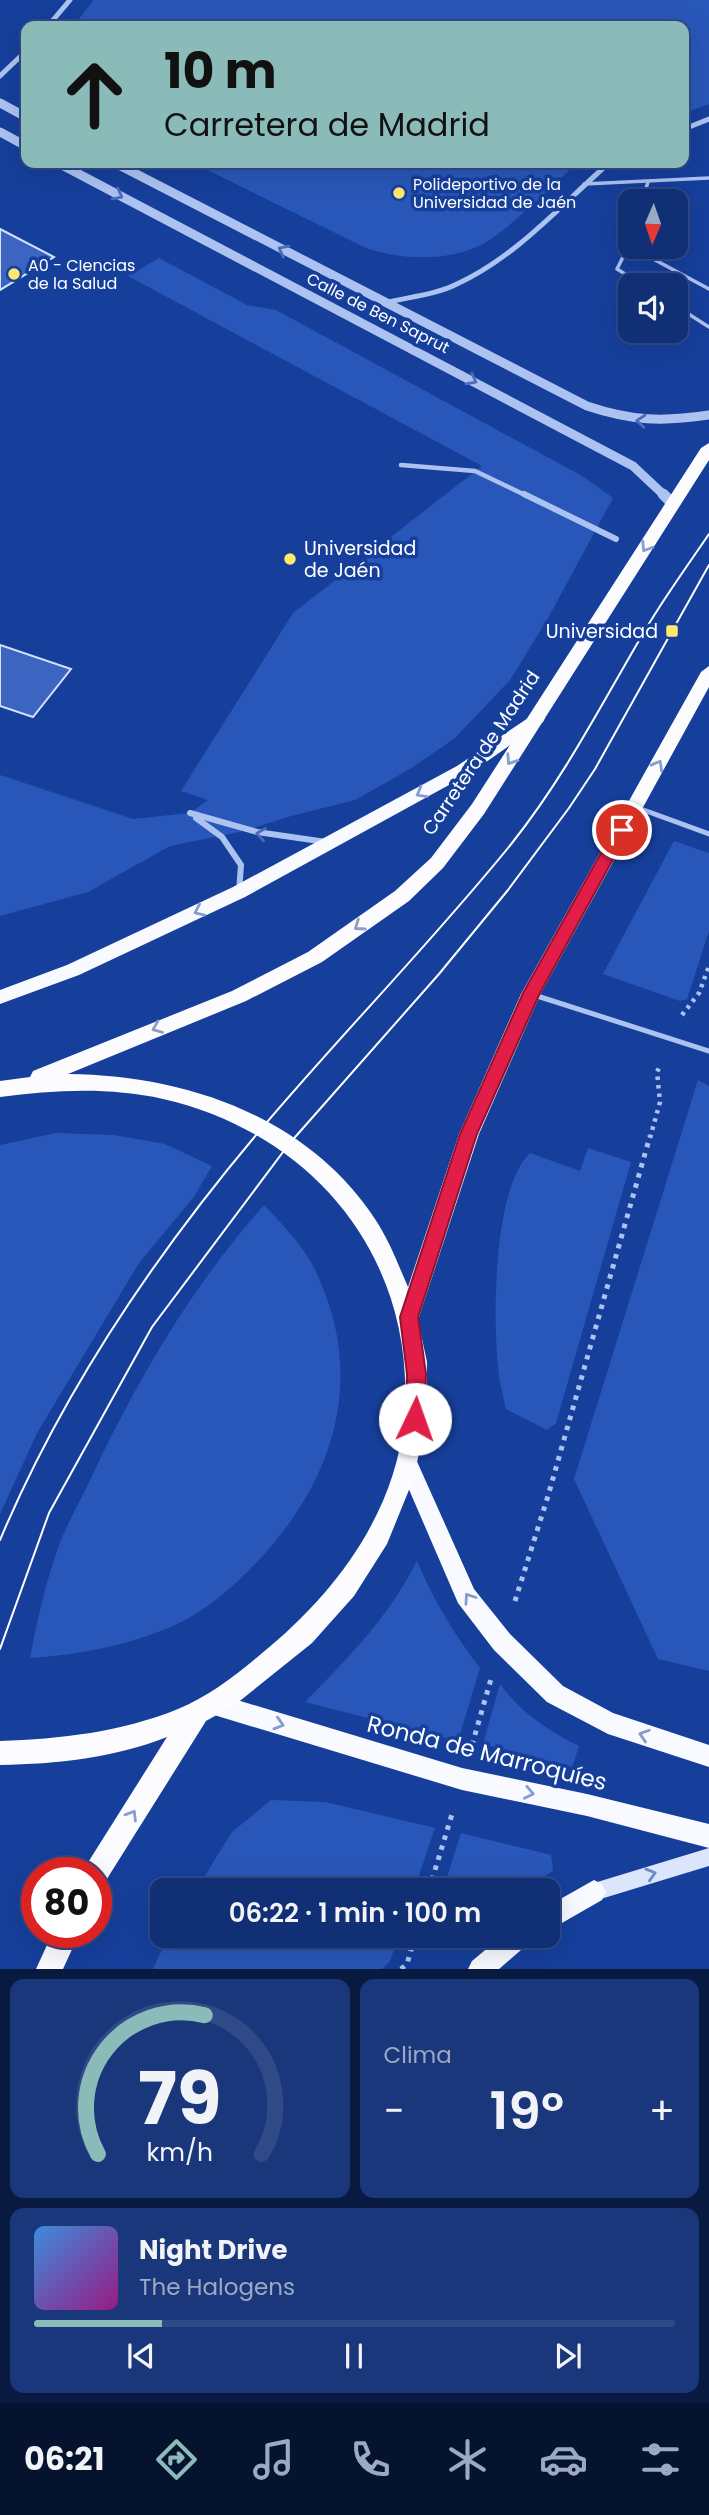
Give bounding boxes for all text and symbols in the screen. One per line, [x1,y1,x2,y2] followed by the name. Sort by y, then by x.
[164,37,277,105] text: 10 m
[49,49,140,140] icon: ahead
[164,102,490,147] text: Carretera de Madrid
[413,173,576,214] place label: Polideportivo de la Universidad de Jaén
[391,185,407,201] marker: Polideportivo de la Universidad de Jaén
[111,187,124,200] one-way arrow
[618,189,688,259] north arrow
[618,189,688,343] map controls
[277,244,290,258] one-way arrow
[28,254,135,295] place label: A0 - CIencias de la Salud
[6,266,22,282] marker: A0 - CIencias de la Salud
[303,267,454,359] street label: Calle de Ben Saprut
[618,273,688,343] button: sound
[465,372,477,385] one-way arrow
[636,414,647,429] one-way arrow
[304,535,416,584] place label: Universidad de Jaén
[642,539,655,552] one-way arrow
[282,551,298,567] marker: Universidad de Jaén
[546,618,658,645] place label: Universidad
[664,623,680,639] marker: Universidad
[416,665,546,841] street label: Carretera de Madrid
[506,752,519,765] one-way arrow
[650,760,663,773] one-way arrow
[416,785,429,798] one-way arrow
[592,800,652,860] pin
[603,811,641,849] icon: arrive
[255,828,267,843] one-way arrow
[194,902,206,916] one-way arrow
[354,918,367,930] one-way arrow
[152,1020,164,1034] one-way arrow
[378,1382,452,1456] position arrow
[465,1593,477,1606] one-way arrow
[364,1708,610,1798] street label: Ronda de Marroquíes
[273,1716,285,1731] one-way arrow
[638,1729,651,1743] one-way arrow
[523,1785,535,1799] one-way arrow
[123,1809,136,1822] one-way arrow
[21,1857,112,1948] speed limit sign: 80
[645,1867,657,1882] one-way arrow
[229,1895,481,1931] text: 06:22 · 1 min · 100 m
[384,2039,452,2071] text: Clima
[138,2049,222,2150] text: 79
[490,2074,564,2147] text: 19°
[384,2084,404,2137] text: −
[649,2084,675,2137] text: +
[146,2135,213,2170] text: km/h
[139,2232,287,2268] text: Night Drive
[139,2271,295,2303] text: The Halogens
[122,2337,160,2375] icon: previous
[335,2337,373,2375] icon: pause
[549,2337,587,2375] icon: next
[152,2435,201,2484] icon: directions
[249,2435,298,2484] icon: music
[346,2435,395,2484] icon: phone
[443,2435,492,2484] icon: climate
[539,2435,588,2484] icon: car
[636,2435,685,2484] icon: filters
[24,2436,105,2481] text: 06:21

